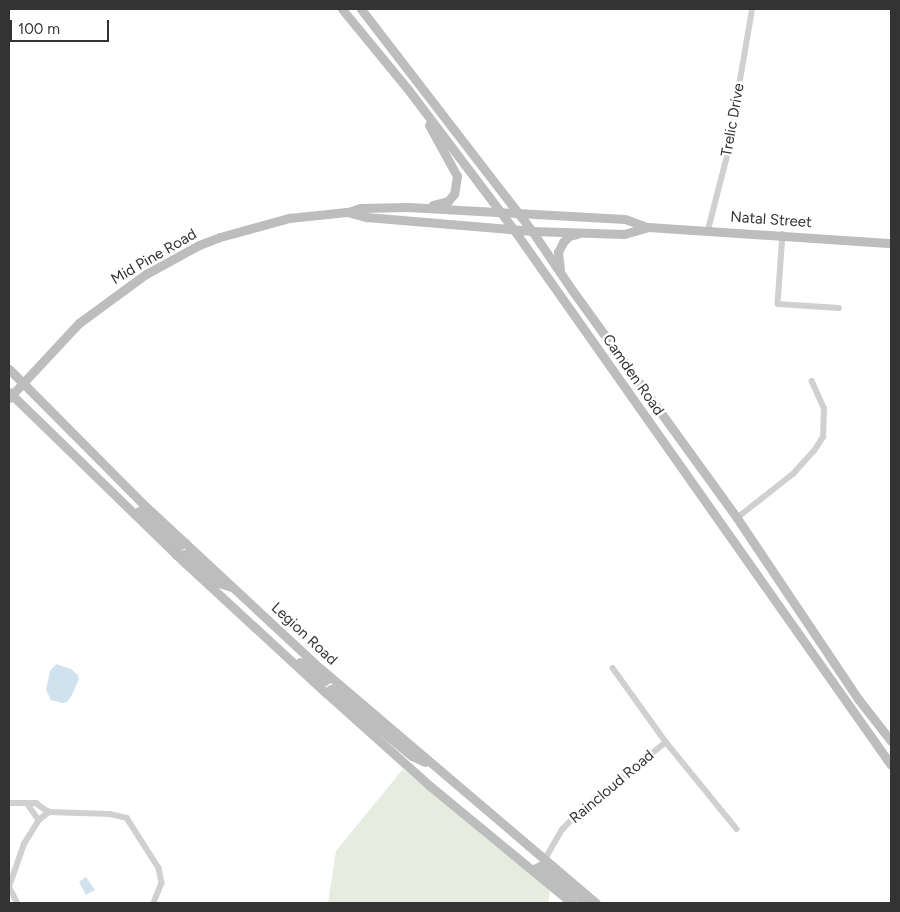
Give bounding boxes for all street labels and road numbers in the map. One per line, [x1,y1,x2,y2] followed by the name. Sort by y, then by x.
[718,82,748,158] street label: Trelic Drive
[730,208,812,232] street label: Natal Street
[108,225,200,289] street label: Mid Pine Road
[598,331,668,419] street label: Camden Road
[267,599,341,669] street label: Legion Road
[566,747,658,827] street label: Raincloud Road

